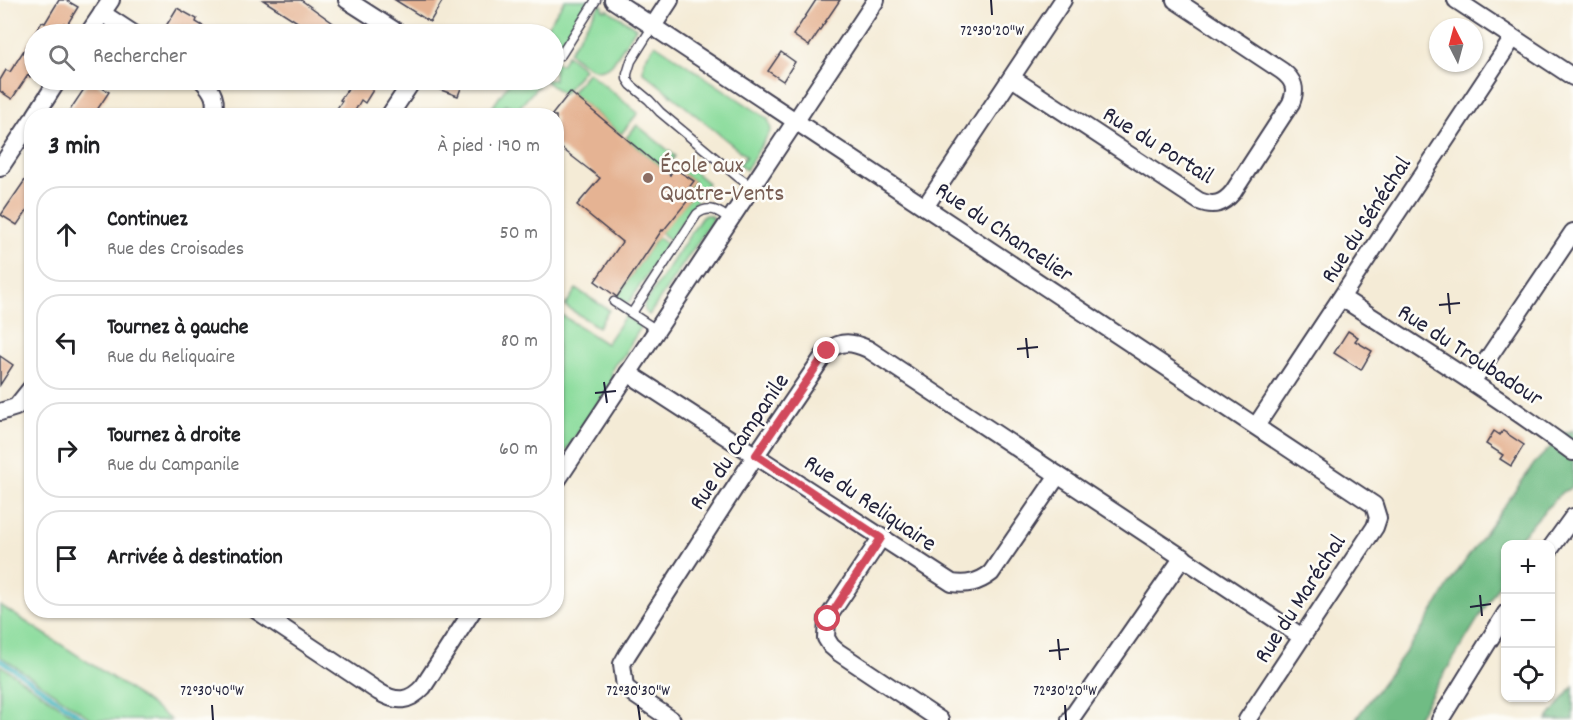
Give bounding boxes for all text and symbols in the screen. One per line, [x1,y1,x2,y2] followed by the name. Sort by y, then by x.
[1429,18,1483,72] north arrow
[960,21,1024,43] text: 72°30'20"W
[24,24,564,90] search box
[45,41,78,74] icon: search
[93,42,187,73] text: Rechercher
[1095,99,1220,194] street label: Rue du Portail
[48,129,100,166] text: 3 min
[438,133,540,161] text: À pied · 190 m
[660,150,784,212] place label: École aux Quatre-Vents
[1314,150,1421,291] street label: Rue du Sénéchal
[641,171,655,185] marker: École aux Quatre-Vents
[927,175,1079,292] street label: Rue du Chancelier
[107,205,188,236] text: Continuez
[50,218,83,251] icon: ahead
[500,220,538,248] text: 50 m
[107,236,244,264] text: Rue des Croisades
[1390,297,1549,416] street label: Rue du Troubadour
[107,313,249,344] text: Tournez à gauche
[50,326,83,359] icon: left
[501,328,538,356] text: 80 m
[813,337,839,363] route end
[107,344,235,372] text: Rue du Reliquaire
[682,367,799,518] street label: Rue du Campanile
[107,421,241,452] text: Tournez à droite
[50,434,83,467] icon: right
[499,436,538,464] text: 60 m
[796,447,943,562] street label: Rue du Reliquaire
[107,452,239,480] text: Rue du Campanile
[1247,528,1356,671] street label: Rue du Maréchal
[1501,540,1555,702] map controls
[1501,540,1555,594] button: +
[50,542,83,575] icon: arrive
[107,543,283,574] text: Arrivée à destination
[1501,594,1555,648] button: −
[814,605,840,631] route start
[1501,648,1555,702] button: locate
[180,681,244,703] text: 72°30'40"W
[606,681,670,703] text: 72°30'30"W
[1033,681,1097,703] text: 72°30'20"W

